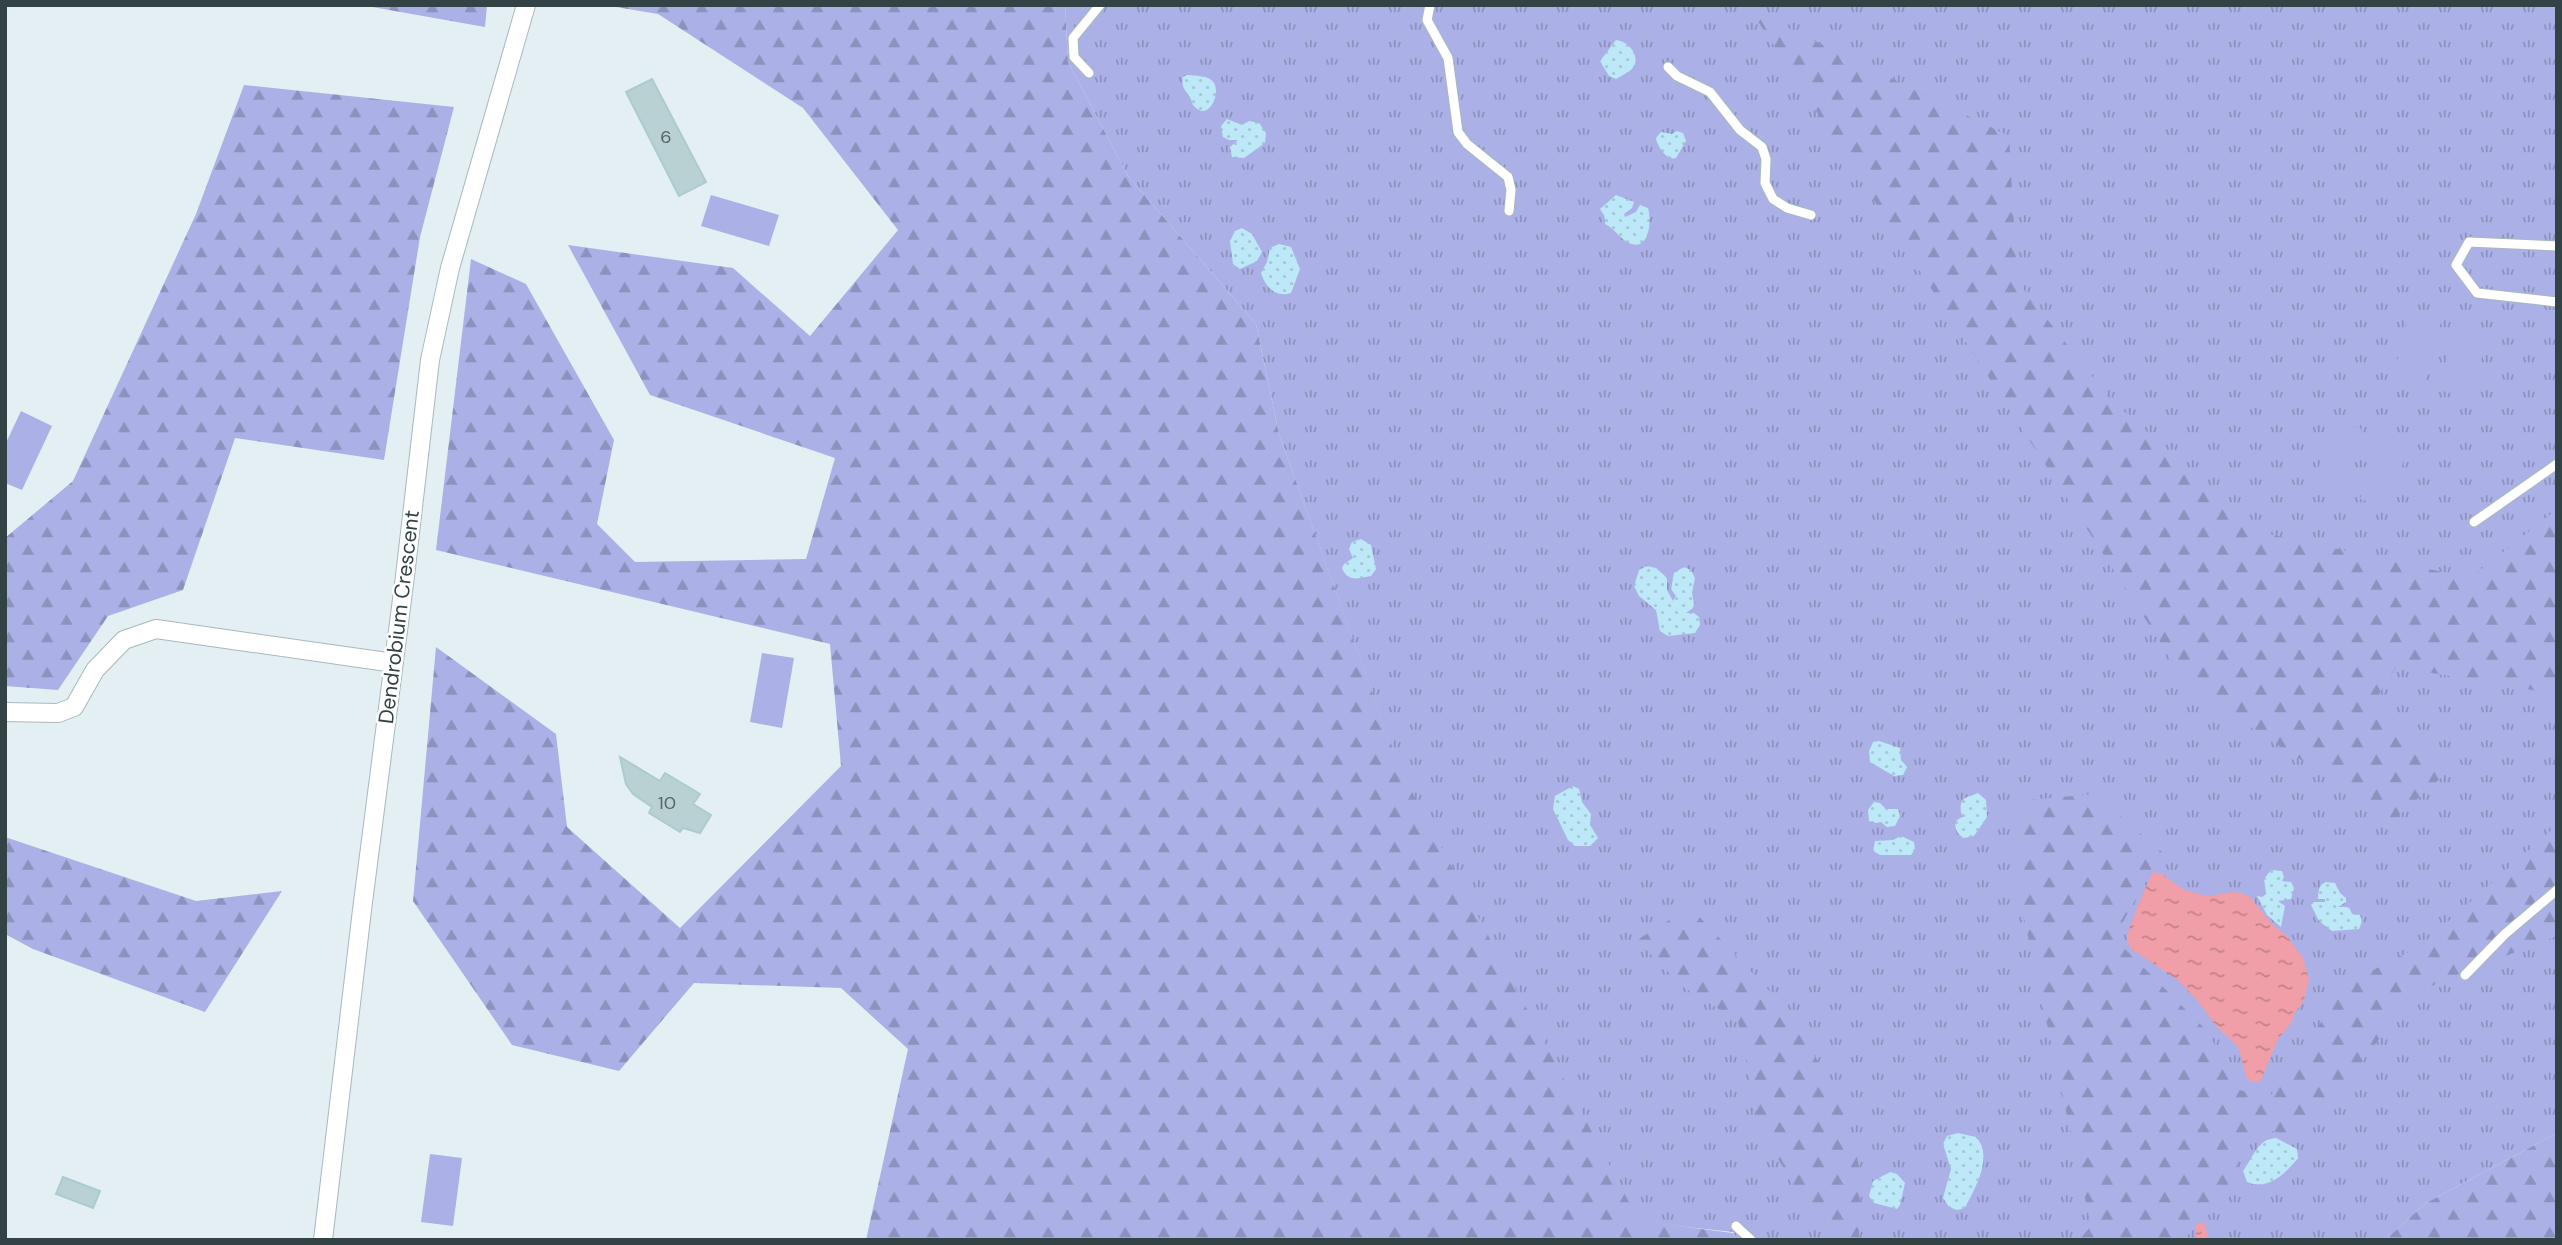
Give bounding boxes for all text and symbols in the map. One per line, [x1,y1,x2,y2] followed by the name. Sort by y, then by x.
[660,125,672,149] house number: 6
[372,509,426,725] street label: Dendrobium Crescent
[658,791,676,815] house number: 10

